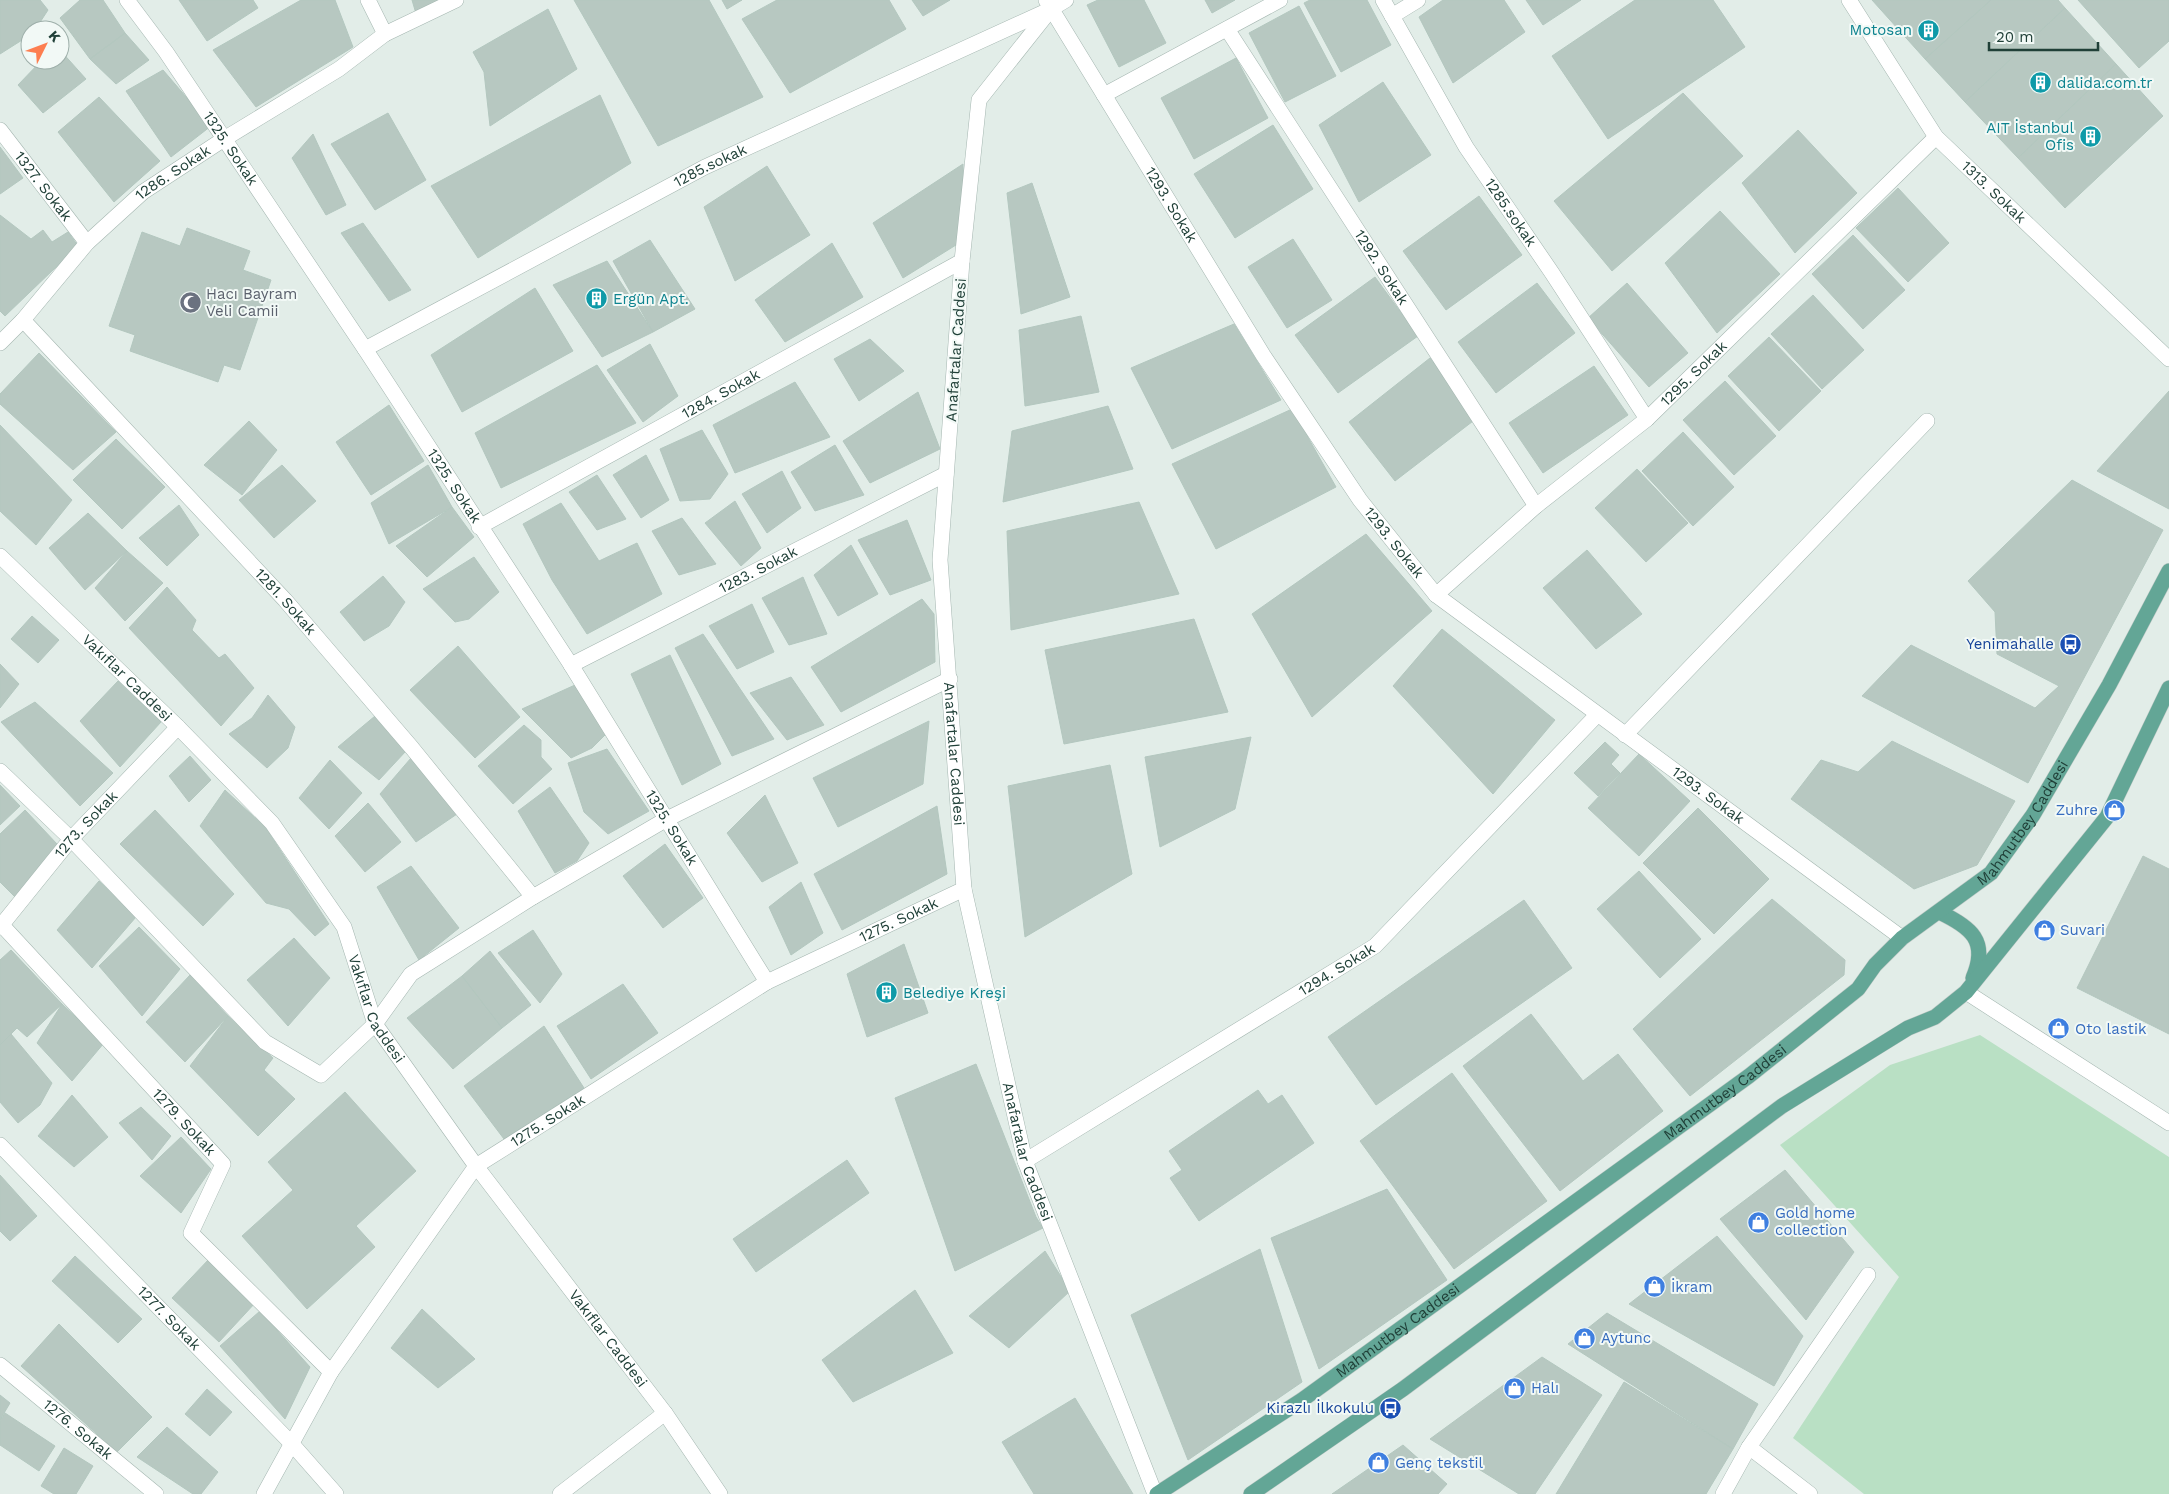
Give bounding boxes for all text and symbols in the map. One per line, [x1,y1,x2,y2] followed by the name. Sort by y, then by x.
[1916,18,1940,42] building icon: Motosan
[20,20,70,70] north arrow
[1989,20,2098,52] scale bar
[1849,21,1912,39] place label: Motosan
[45,27,64,45] text: K
[1996,28,2034,46] text: 20 m
[2029,71,2053,95] building icon: dalida.com.tr
[2057,74,2152,92] place label: dalida.com.tr
[199,108,262,189] street label: 1325. Sokak
[1986,119,2074,154] place label: AIT İstanbul Ofis
[2078,125,2102,149] building icon: AIT İstanbul Ofis
[671,140,750,191] street label: 1285.sokak
[131,141,214,204] street label: 1286. Sokak
[11,148,76,225] street label: 1327. Sokak
[1958,157,2030,227] street label: 1313. Sokak
[1141,164,1201,246] street label: 1293. Sokak
[1481,175,1541,250] street label: 1285.sokak
[1351,226,1413,309] street label: 1292. Sokak
[942,278,970,422] street label: Anafartalar Caddesi
[206,285,297,320] place label: Hacı Bayram Veli Camii
[585,287,609,311] building icon: Ergün Apt.
[613,290,689,308] place label: Ergün Apt.
[178,291,202,315] mosque icon: Hacı Bayram Veli Camii
[1657,337,1731,410] street label: 1295. Sokak
[679,365,763,422] street label: 1284. Sokak
[423,445,485,527] street label: 1325. Sokak
[1360,504,1428,582] street label: 1293. Sokak
[716,542,801,597] street label: 1283. Sokak
[251,565,320,639] street label: 1281. Sokak
[78,631,176,725] street label: Vakıflar Caddesi
[2058,632,2082,656] bus stop icon: Yenimahalle
[1966,635,2054,653] place label: Yenimahalle
[940,681,968,826] street label: Anafartalar Caddesi
[1973,757,2072,889] street label: Mahmutbey Caddesi
[1668,763,1748,828] street label: 1293. Sokak
[51,787,122,861] street label: 1273. Sokak
[642,787,702,869] street label: 1325. Sokak
[2102,798,2126,822] shop icon: Zuhre
[2056,801,2098,819] place label: Zuhre
[857,893,941,946] street label: 1275. Sokak
[2032,918,2056,942] shop icon: Suvari
[2060,921,2105,939] place label: Suvari
[1295,939,1379,1000] street label: 1294. Sokak
[344,952,409,1066] street label: Vakıflar Caddesi
[875,981,899,1005] building icon: Belediye Kreşi
[903,984,1006,1002] place label: Belediye Kreşi
[2047,1017,2071,1041] shop icon: Oto lastik
[2075,1020,2147,1038] place label: Oto lastik
[1660,1041,1790,1144] street label: Mahmutbey Caddesi
[999,1080,1057,1224] street label: Anafartalar Caddesi
[149,1085,220,1160] street label: 1279. Sokak
[507,1090,589,1151] street label: 1275. Sokak
[1775,1204,1855,1239] place label: Gold home collection
[1747,1210,1771,1234] shop icon: Gold home collection
[1643,1275,1667,1299] shop icon: İkram
[1671,1278,1713,1296] place label: İkram
[1332,1280,1463,1382] street label: Mahmutbey Caddesi
[134,1282,205,1354] street label: 1277. Sokak
[565,1286,651,1391] street label: Vakıflar Caddesi
[1573,1326,1597,1350] shop icon: Aytunc
[1601,1329,1651,1347] place label: Aytunc
[1503,1376,1527,1400] shop icon: Halı
[1531,1379,1559,1397] place label: Halı
[39,1395,117,1464] street label: 1276. Sokak
[1378,1396,1402,1420] bus stop icon: Kirazlı İlkokulu
[1266,1399,1374,1417] place label: Kirazlı İlkokulu
[1367,1451,1391,1475] shop icon: Genç tekstil
[1395,1454,1483,1472] place label: Genç tekstil

